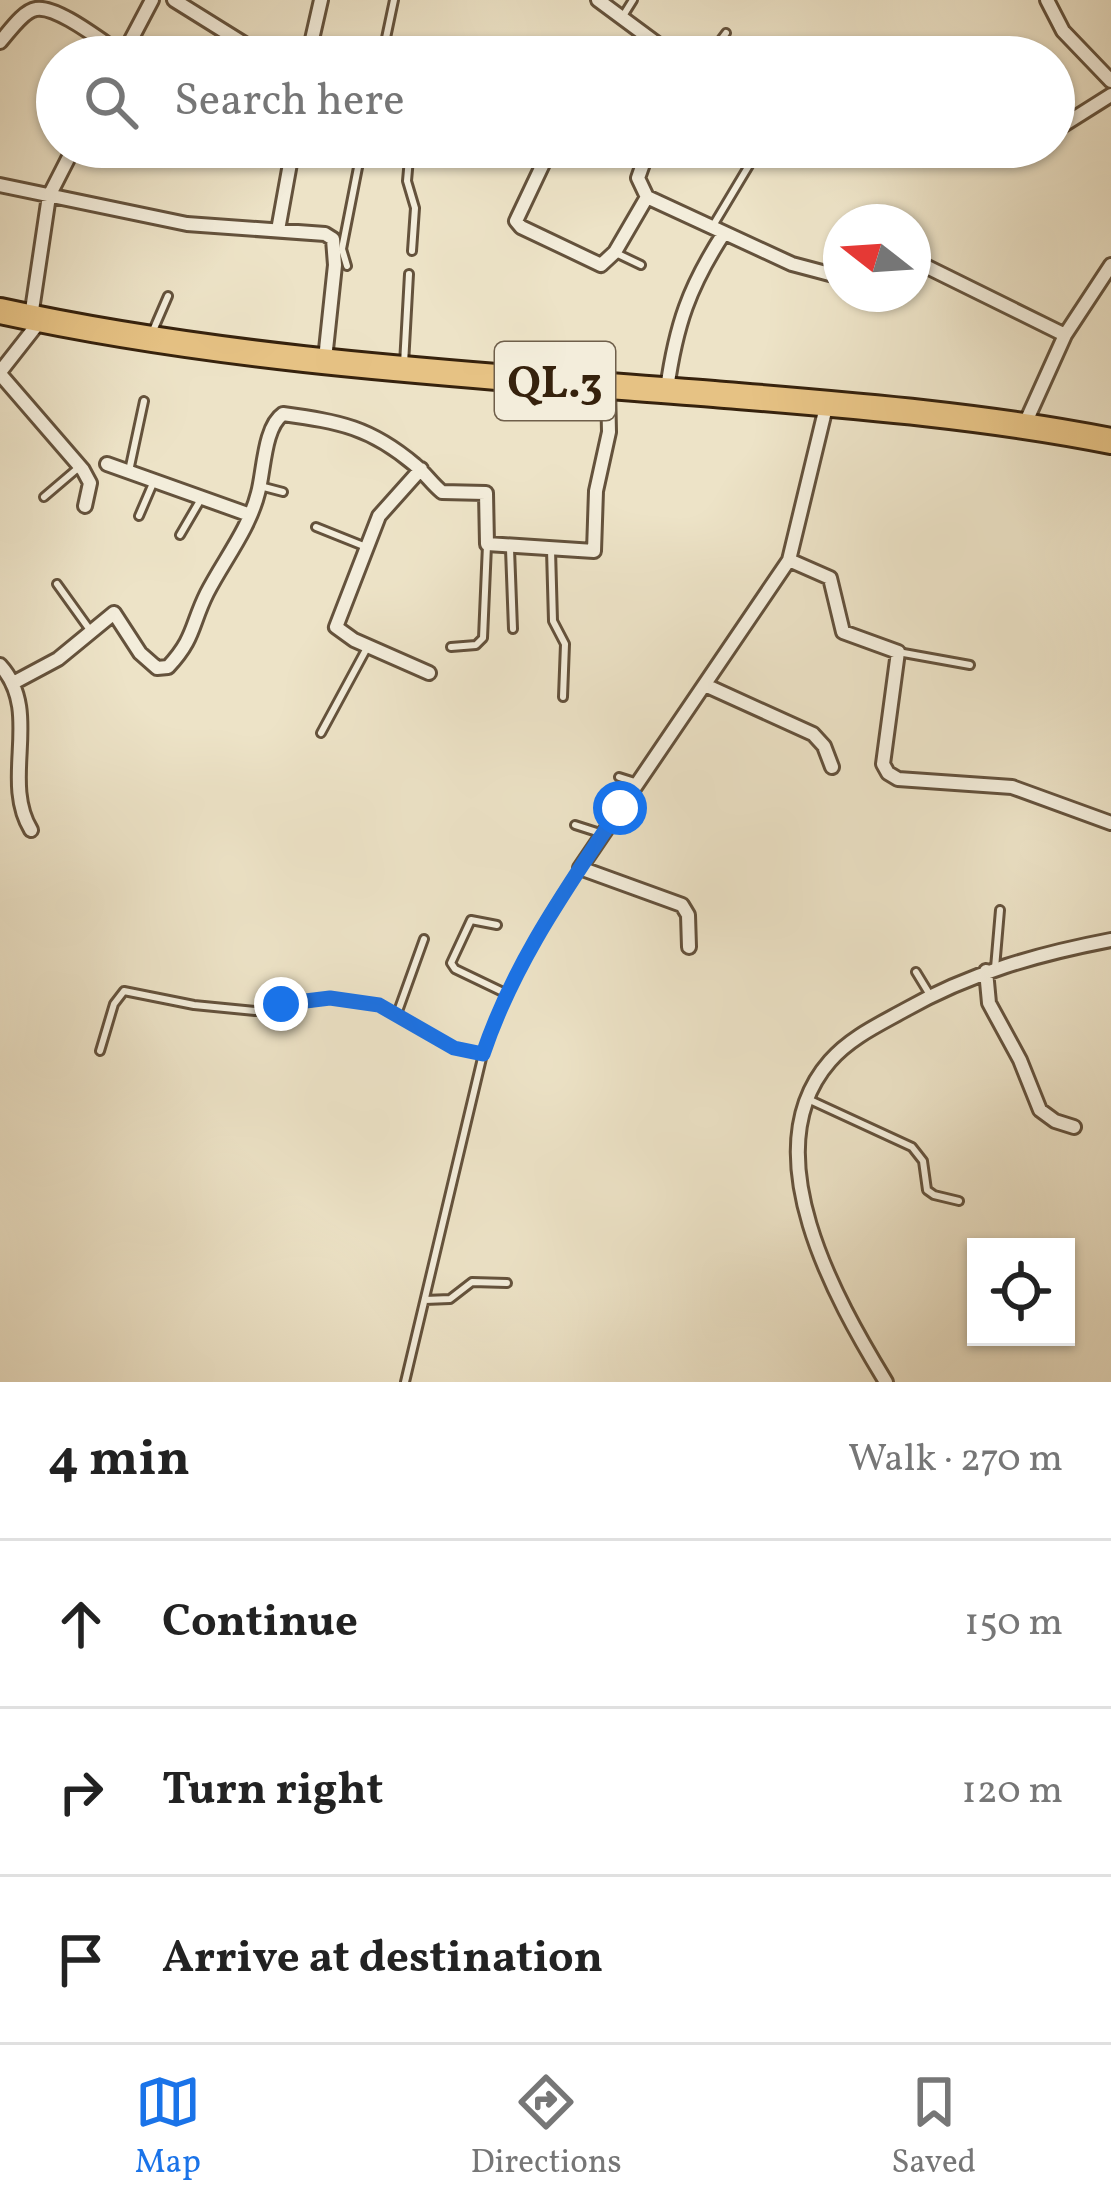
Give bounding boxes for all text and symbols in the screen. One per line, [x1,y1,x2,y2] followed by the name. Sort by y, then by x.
[36,36,1075,168] search box
[78,69,144,135] icon: search
[174,71,405,134] text: Search here
[823,204,931,312] north arrow
[495,342,615,420] road number: QL.3
[593,781,647,835] route start
[254,977,308,1031] route end
[967,1238,1075,1346] map controls
[967,1238,1075,1346] button: locate
[48,1425,190,1496] text: 4 min
[848,1433,1063,1487] text: Walk · 270 m
[48,1591,114,1657] icon: ahead
[162,1592,358,1655] text: Continue
[964,1597,1063,1651] text: 150 m
[48,1759,114,1825] icon: right
[162,1760,383,1823] text: Turn right
[962,1765,1063,1819] text: 120 m
[48,1927,114,1993] icon: arrive
[162,1928,603,1991] text: Arrive at destination
[135,2069,201,2187] tab: Map
[470,2069,622,2187] tab: Directions
[891,2069,976,2187] tab: Saved

